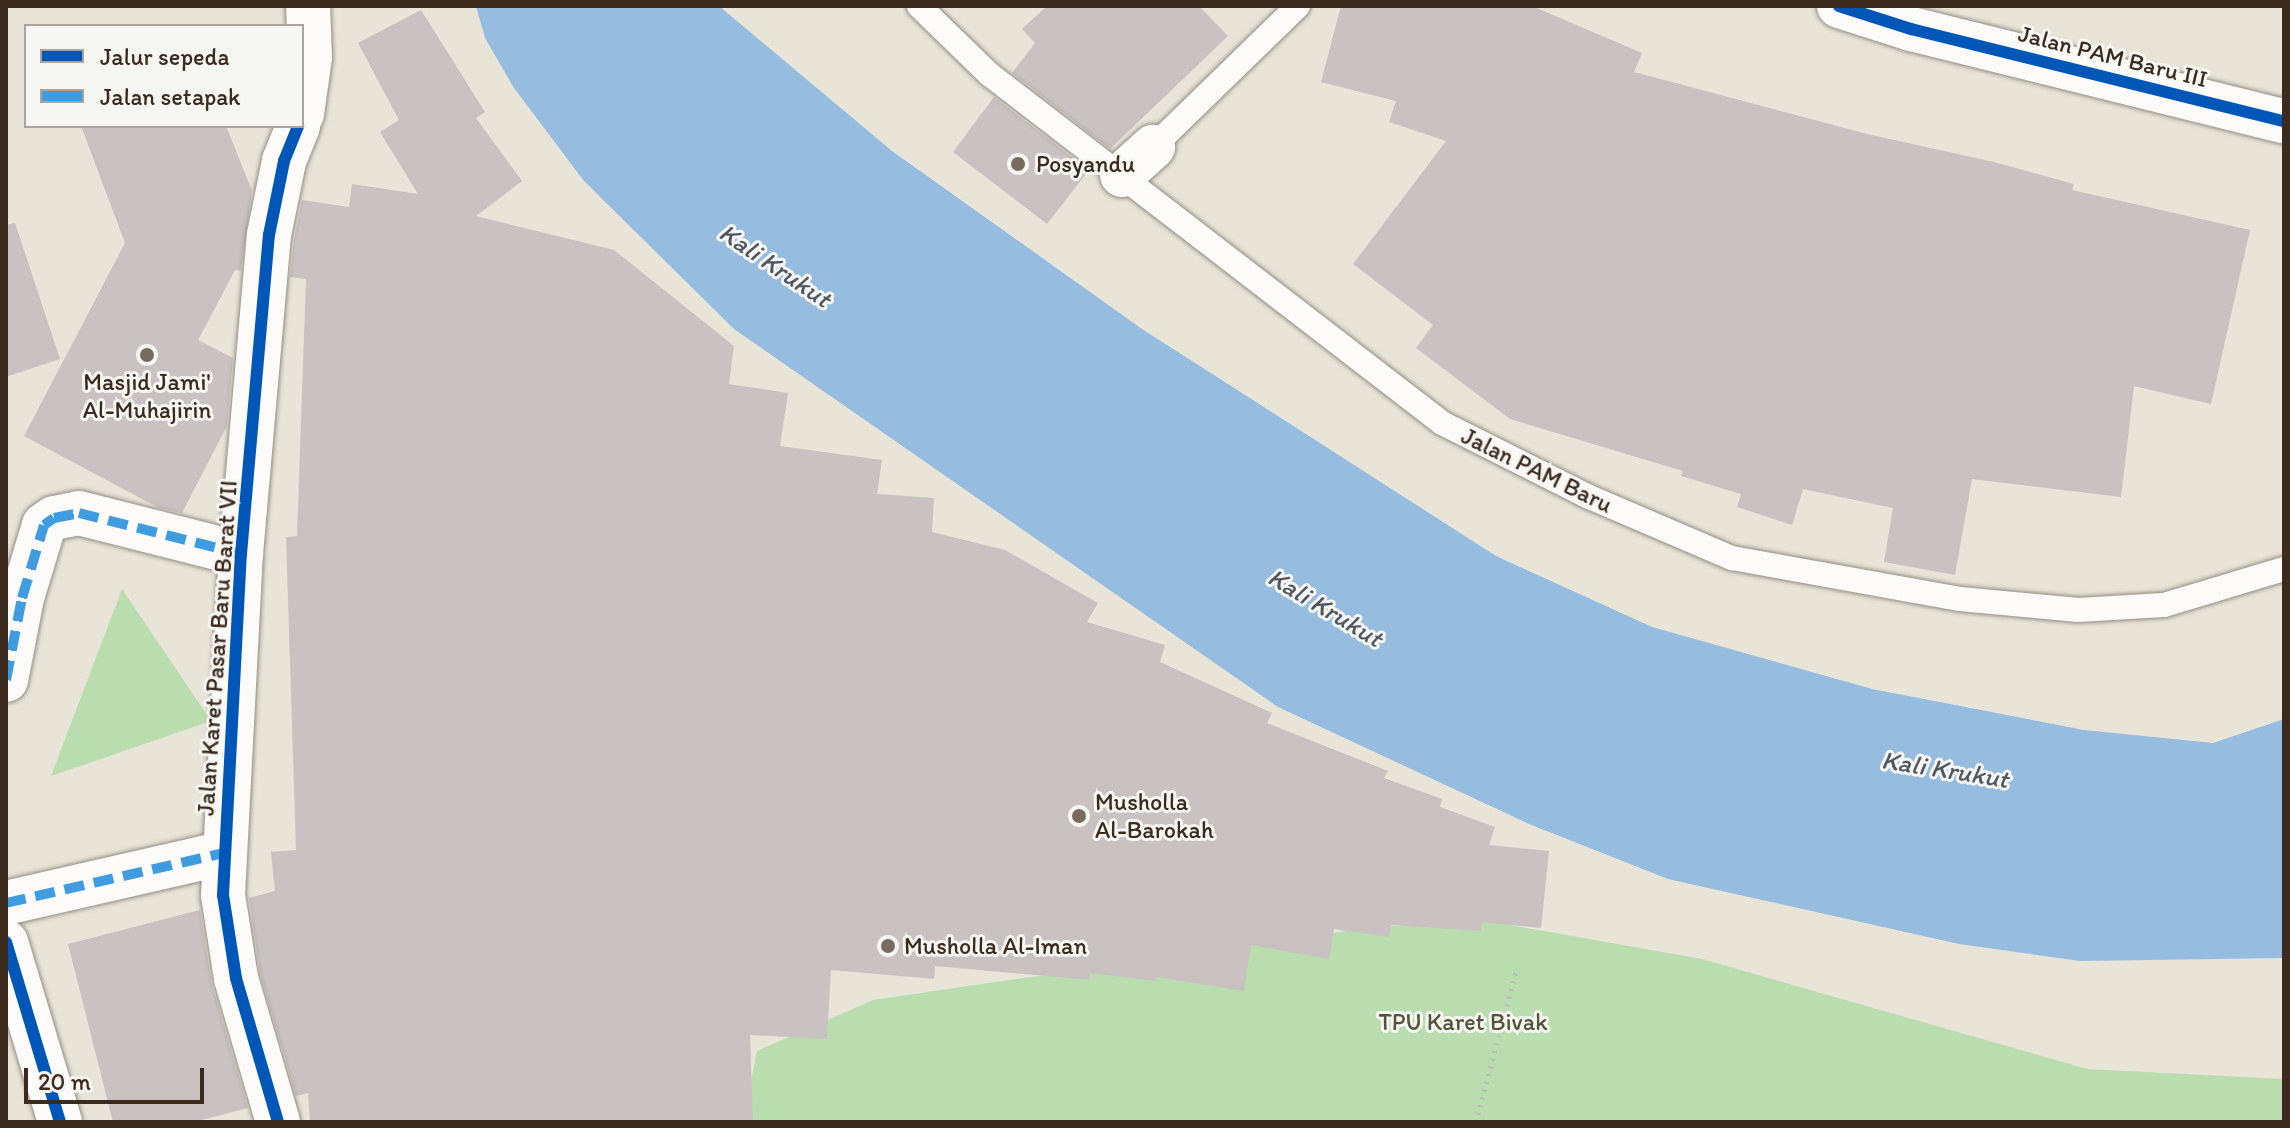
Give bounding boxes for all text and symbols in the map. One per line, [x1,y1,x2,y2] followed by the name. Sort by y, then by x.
[2016,19,2210,93] street label: Jalan PAM Baru III
[24,24,304,128] legend
[100,42,229,71] text: Jalur sepeda
[100,82,240,111] text: Jalan setapak
[1036,150,1135,178] place label: Posyandu
[1007,153,1029,175] marker: Posyandu
[713,217,837,315] water label: Kali Krukut
[138,346,156,364] marker: Masjid Jami' Al-Muhajirin
[83,368,211,424] place label: Masjid Jami' Al-Muhajirin
[1457,421,1617,519] street label: Jalan PAM Baru
[191,480,243,816] street label: Jalan Karet Pasar Baru Barat VII
[1262,562,1388,654] water label: Kali Krukut
[1879,745,2011,795] water label: Kali Krukut
[1095,788,1214,844] place label: Musholla Al-Barokah
[1070,807,1088,825] marker: Musholla Al-Barokah
[904,932,1086,960] place label: Musholla Al-Iman
[879,937,897,955] marker: Musholla Al-Iman
[1379,1008,1547,1036] park label: TPU Karet Bivak
[28,1052,208,1102] scale bar
[38,1067,91,1096] text: 20 m

